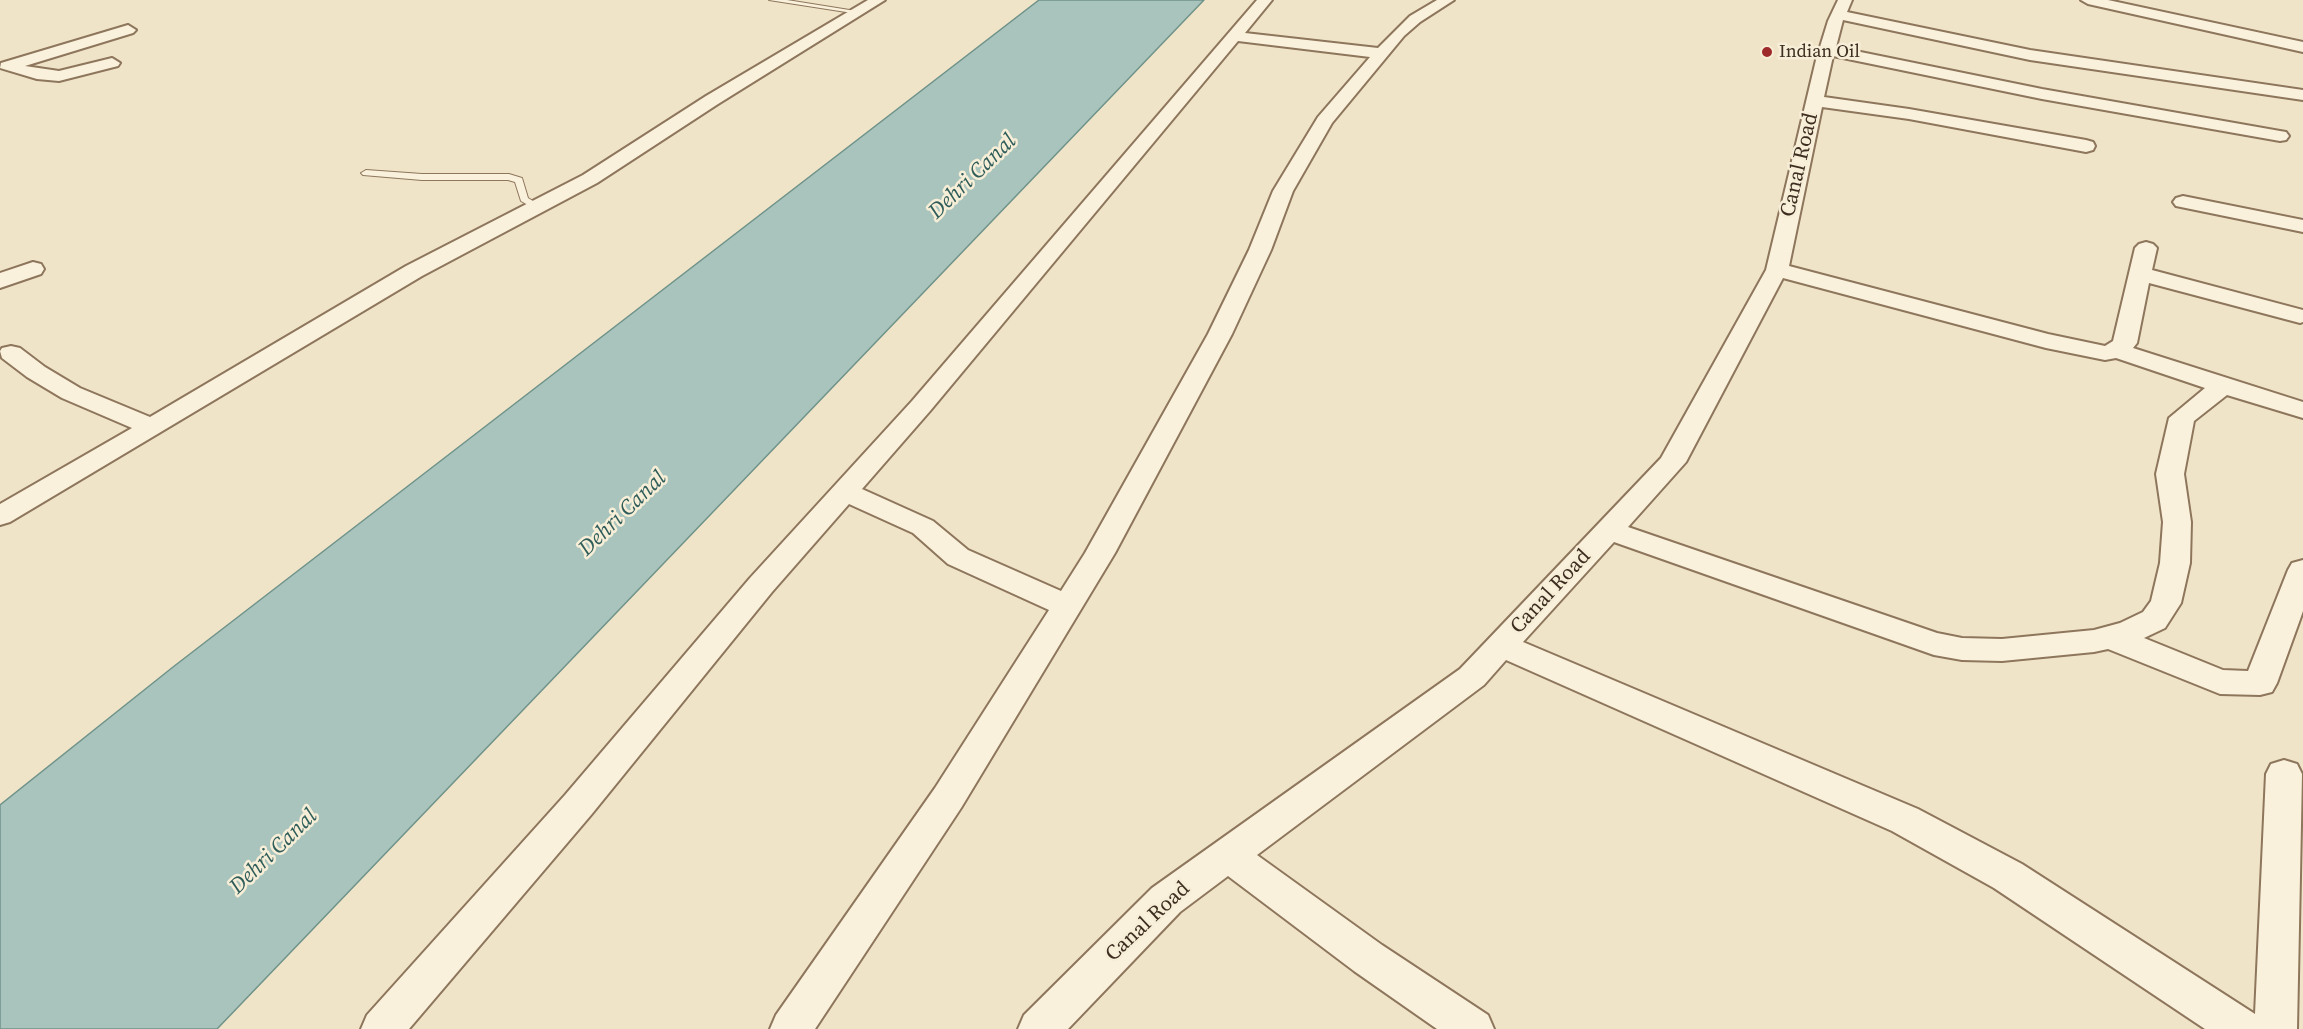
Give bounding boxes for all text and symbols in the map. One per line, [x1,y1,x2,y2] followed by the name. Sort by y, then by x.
[1779,41,1860,63] place label: Indian Oil
[1760,45,1774,59] marker: Indian Oil
[1776,111,1824,219] street label: Canal Road
[924,129,1022,225] water label: Dehri Canal
[574,466,672,562] water label: Dehri Canal
[1506,545,1596,639] street label: Canal Road
[225,804,323,900] water label: Dehri Canal
[1101,877,1195,967] street label: Canal Road

